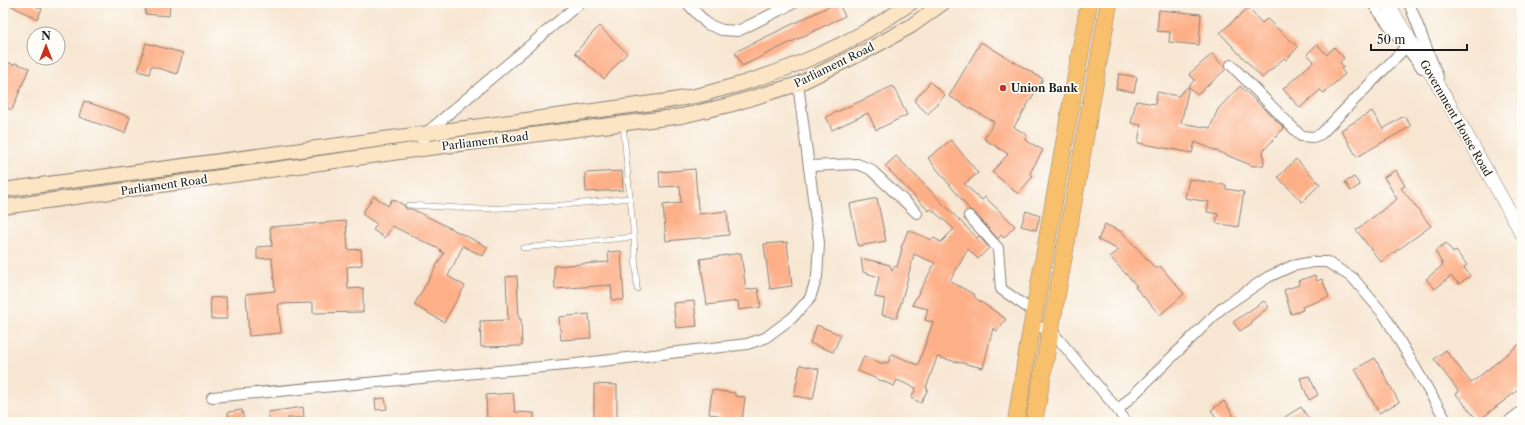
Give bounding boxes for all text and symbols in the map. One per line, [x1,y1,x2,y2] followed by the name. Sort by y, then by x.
[26,26,66,66] north arrow
[1371,26,1467,52] scale bar
[41,29,51,43] text: N
[1377,32,1406,47] text: 50 m
[792,39,877,90] street label: Parliament Road
[1417,57,1495,179] street label: Government House Road
[1011,81,1078,95] place label: Union Bank
[998,83,1008,93] marker: Union Bank
[441,129,529,153] street label: Parliament Road
[120,172,208,198] street label: Parliament Road

